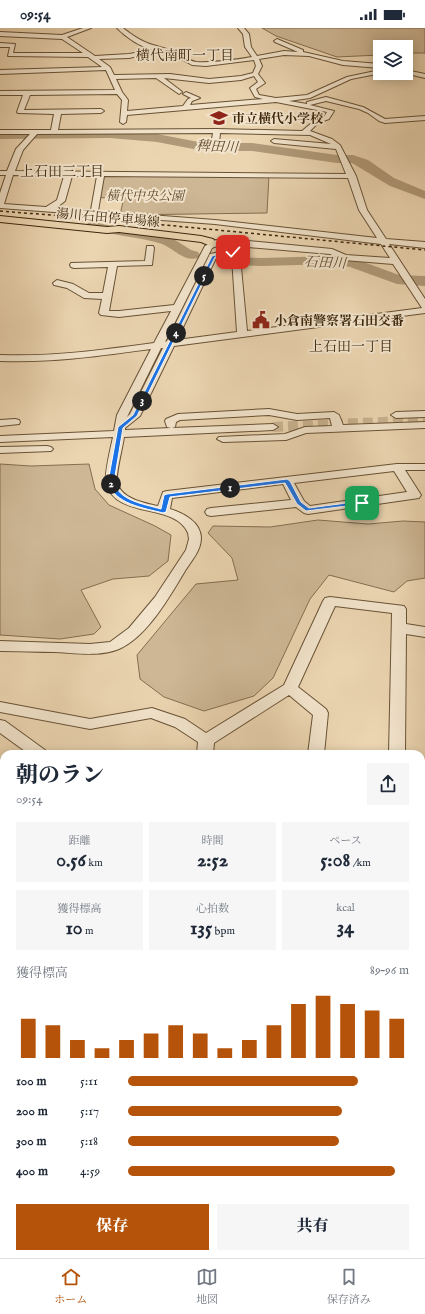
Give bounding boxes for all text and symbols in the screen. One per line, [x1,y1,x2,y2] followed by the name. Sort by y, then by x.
[20,5,51,24] text: 09:54
[373,40,413,80] map controls
[373,40,413,80] button: layers
[136,47,234,65] district label: 横代南町一丁目
[209,108,229,128] school or university icon: 市立横代小学校
[232,111,324,128] place label: 市立横代小学校
[196,137,240,157] water label: 稗田川
[20,163,104,181] district label: 上石田三丁目
[106,188,186,205] park label: 横代中央公園
[55,205,160,231] street label: 湯川石田停車場線
[216,235,250,269] pin
[222,241,244,263] icon: check
[304,253,348,273] water label: 石田川
[194,266,214,286] pin: 5
[202,269,206,283] text: 5
[251,310,271,330] public building icon: 小倉南警察署石田交番
[274,313,404,330] place label: 小倉南警察署石田交番
[166,323,186,343] pin: 4
[173,326,179,340] text: 4
[309,338,393,356] district label: 上石田一丁目
[132,391,152,411] pin: 3
[140,394,144,408] text: 3
[101,474,121,494] pin: 2
[108,477,114,491] text: 2
[220,478,240,498] pin: 1
[228,481,232,495] text: 1
[345,486,379,520] pin
[351,492,373,514] icon: arrive
[16,762,104,790] text: 朝のラン
[367,763,409,805] button: share
[16,791,43,808] text: 09:54
[69,834,91,848] text: 距離
[202,834,224,848] text: 時間
[329,834,362,848] text: ペース
[56,848,86,873] text: 0.56
[197,848,228,873] text: 2:52
[320,848,350,873] text: 5:08
[86,856,103,870] text: km
[350,856,371,870] text: /km
[336,901,355,915] text: kcal
[58,902,102,916] text: 獲得標高
[196,902,229,916] text: 心拍数
[337,915,354,940] text: 34
[65,916,83,941] text: 10
[190,916,212,941] text: 135
[83,924,94,938] text: m
[212,924,235,938] text: bpm
[370,962,409,979] text: 89–96 m
[16,965,68,982] text: 獲得標高
[16,1073,46,1090] text: 100 m
[80,1073,98,1090] text: 5:11
[16,1103,48,1120] text: 200 m
[80,1103,99,1120] text: 5:17
[16,1133,47,1150] text: 300 m
[80,1133,98,1150] text: 5:18
[16,1163,48,1180] text: 400 m
[80,1163,100,1180] text: 4:59
[16,1204,209,1250] button: 保存
[217,1204,409,1250] button: 共有
[54,1266,87,1307] tab: ホーム
[196,1266,218,1307] tab: 地図
[327,1266,371,1307] tab: 保存済み

